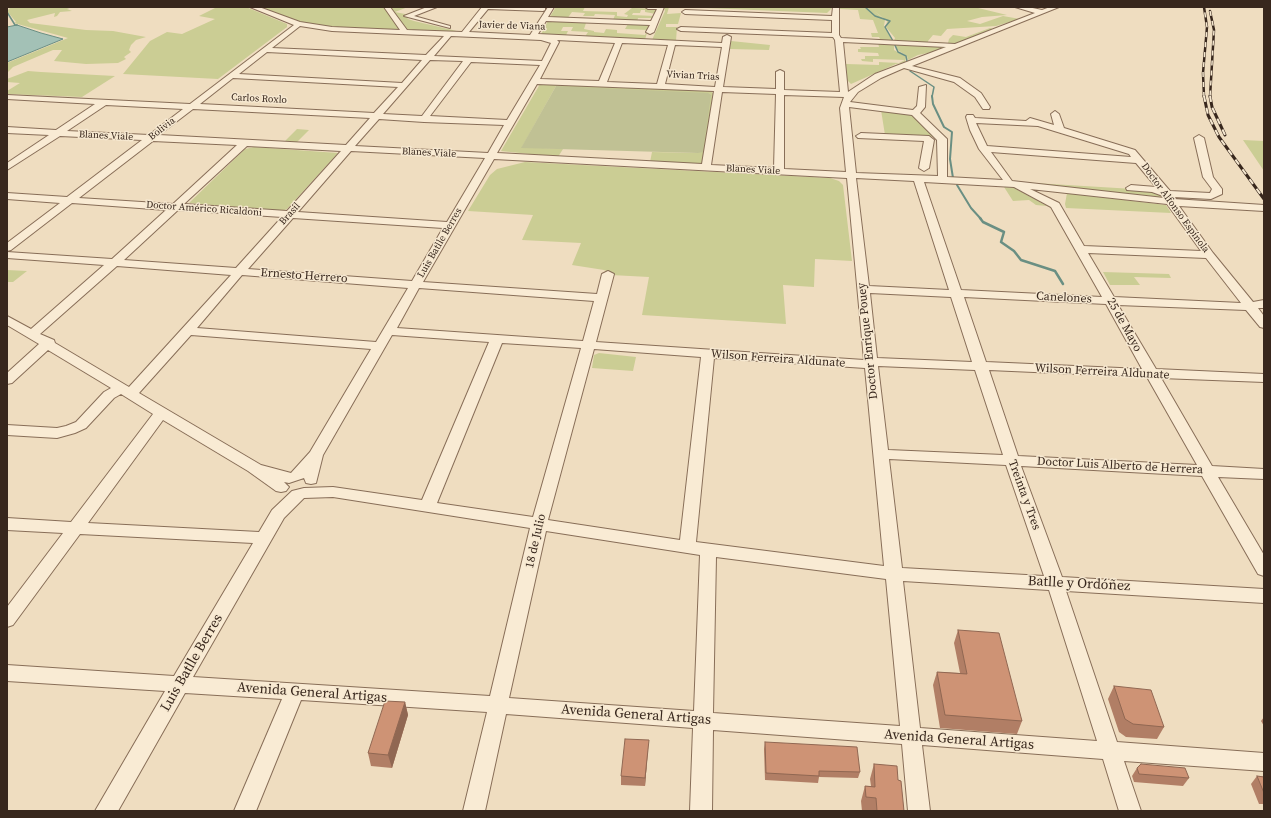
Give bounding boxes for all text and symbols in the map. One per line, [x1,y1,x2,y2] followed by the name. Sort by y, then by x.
[478,19,546,33] street label: Javier de Viana
[666,69,720,83] street label: Vivian Trias
[231,92,287,106] street label: Carlos Roxlo
[146,115,178,143] street label: Bolivia
[78,129,134,143] street label: Blanes Viale
[401,146,457,160] street label: Blanes Viale
[1138,161,1212,255] street label: Doctor Alfonso Espínola
[725,163,781,177] street label: Blanes Viale
[146,199,262,219] street label: Doctor Américo Ricaldoni
[277,200,303,228] street label: Brasil
[415,206,465,280] street label: Luis Batlle Berres
[260,266,348,286] street label: Ernesto Herrero
[855,282,881,400] street label: Doctor Enrique Pouey
[1036,289,1092,307] street label: Canelones
[1103,295,1145,355] street label: 25 de Mayo
[710,347,846,371] street label: Wilson Ferreira Aldunate
[1034,361,1170,383] street label: Wilson Ferreira Aldunate
[1037,454,1203,478] street label: Doctor Luis Alberto de Herrera
[1005,458,1043,532] street label: Treinta y Tres
[523,512,549,570] street label: 18 de Julio
[1027,573,1131,595] street label: Batlle y Ordóñez
[157,611,227,715] street label: Luis Batlle Berres
[236,679,388,707] street label: Avenida General Artigas
[560,701,712,729] street label: Avenida General Artigas
[883,726,1035,754] street label: Avenida General Artigas

